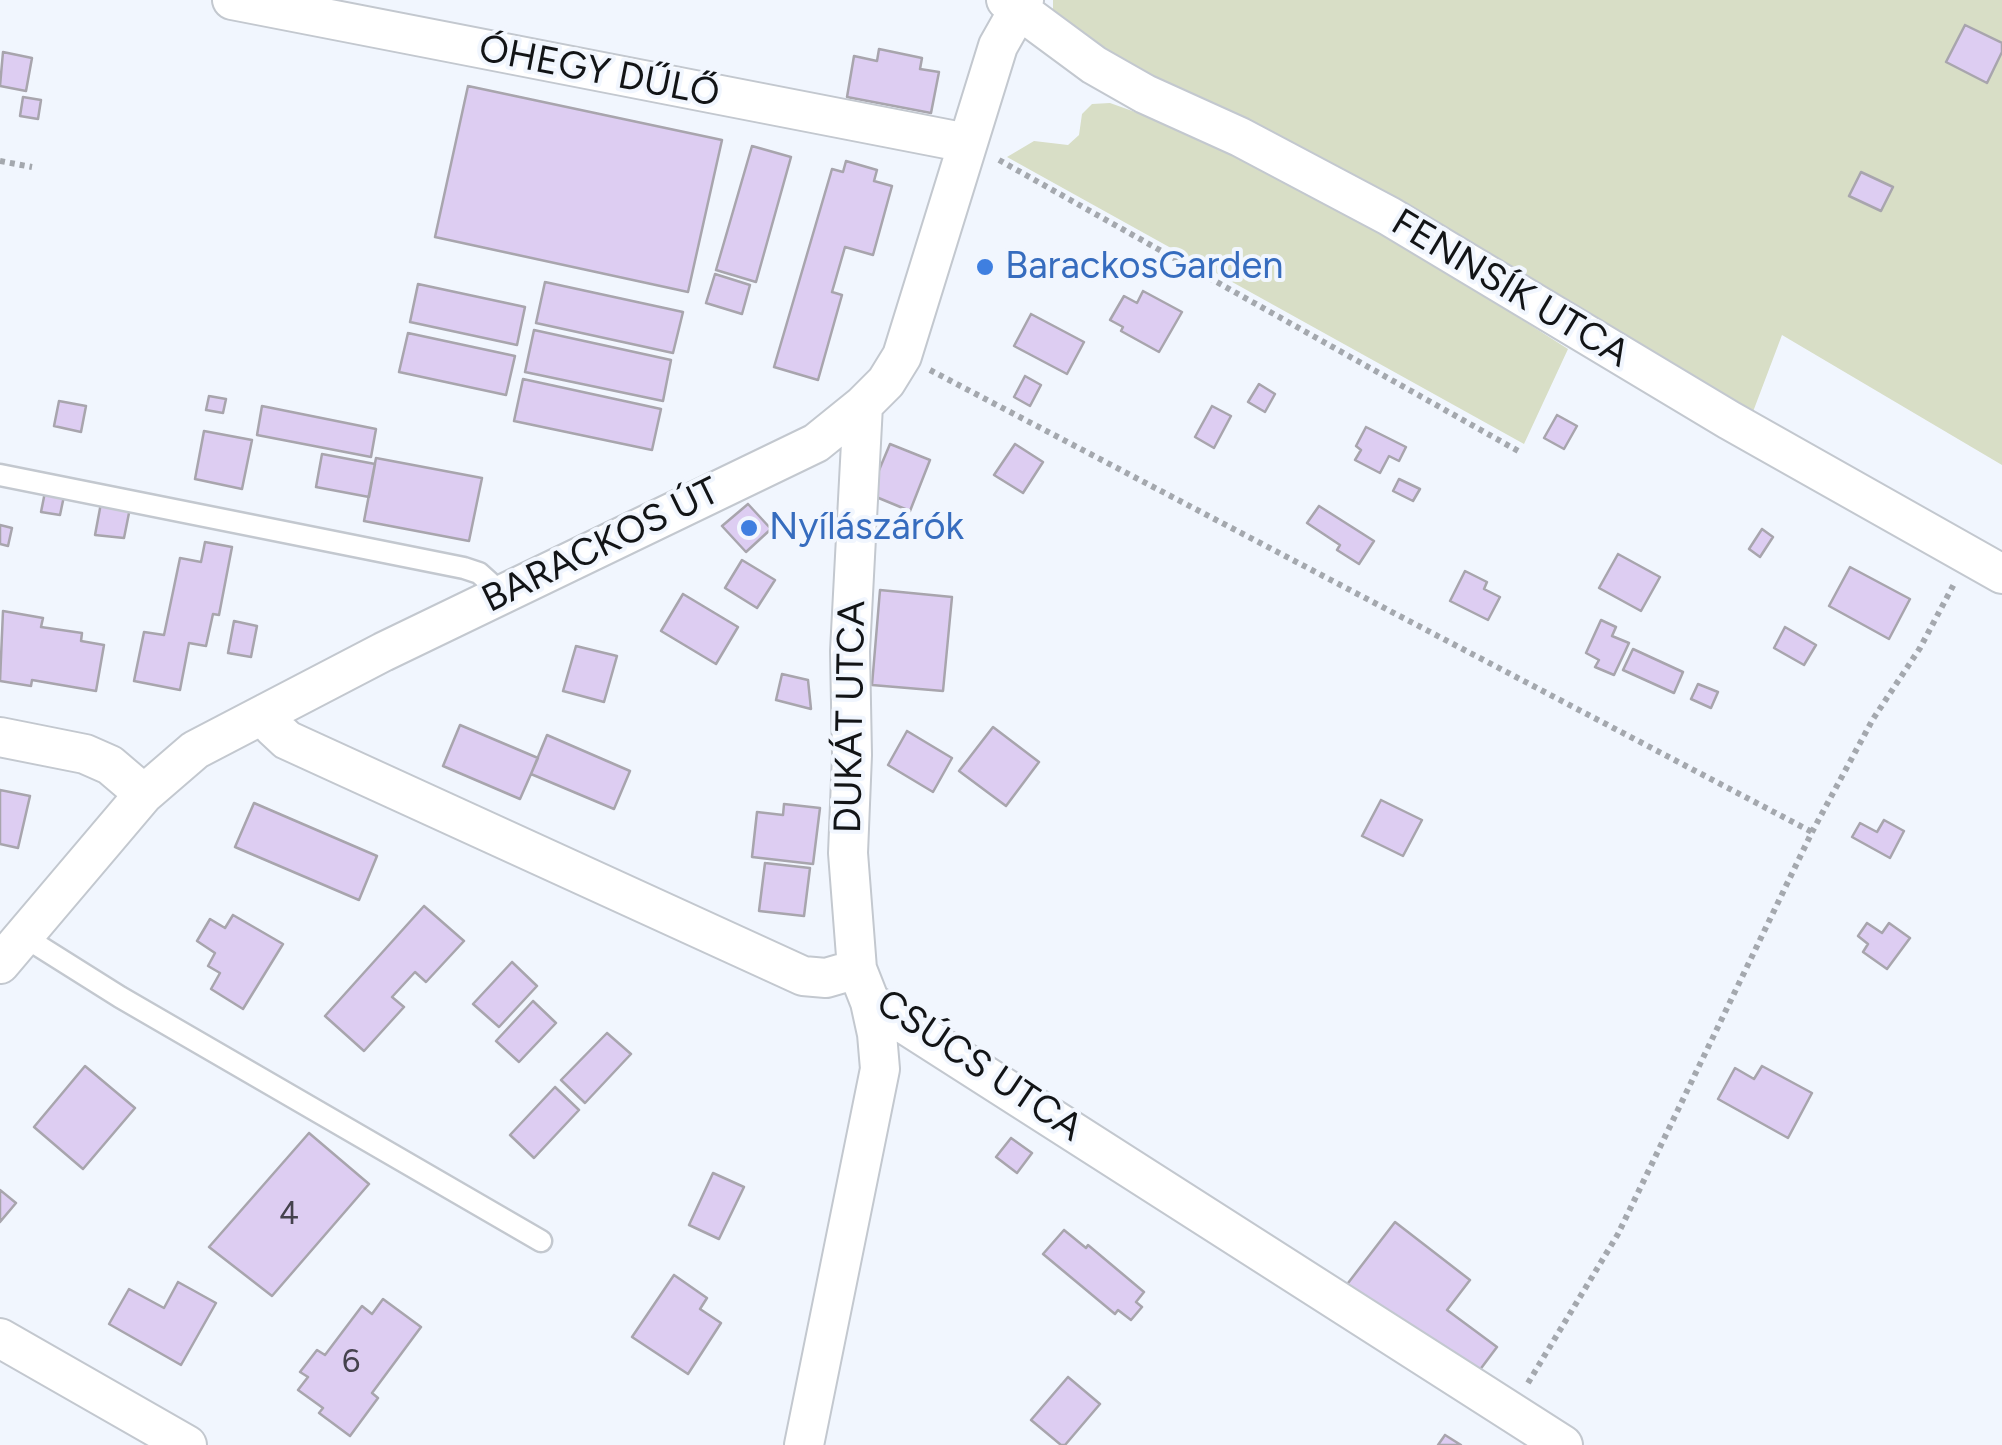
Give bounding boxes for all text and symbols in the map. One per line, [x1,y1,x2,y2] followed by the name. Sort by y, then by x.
[475,26,723,118] street label: ÓHEGY DŰLŐ
[1383,200,1637,378] street label: FENNSÍK UTCA
[1005,244,1283,290] place label: BarackosGarden
[974,256,996,278] marker: BarackosGarden
[475,469,727,623] street label: BARACKOS ÚT
[769,505,964,551] place label: Nyílászárók
[738,517,760,539] marker: Nyílászárók
[826,600,876,834] street label: DUKÁT UTCA
[867,980,1091,1152] street label: CSÚCS UTCA
[279,1196,299,1234] house number: 4
[342,1344,360,1382] house number: 6

